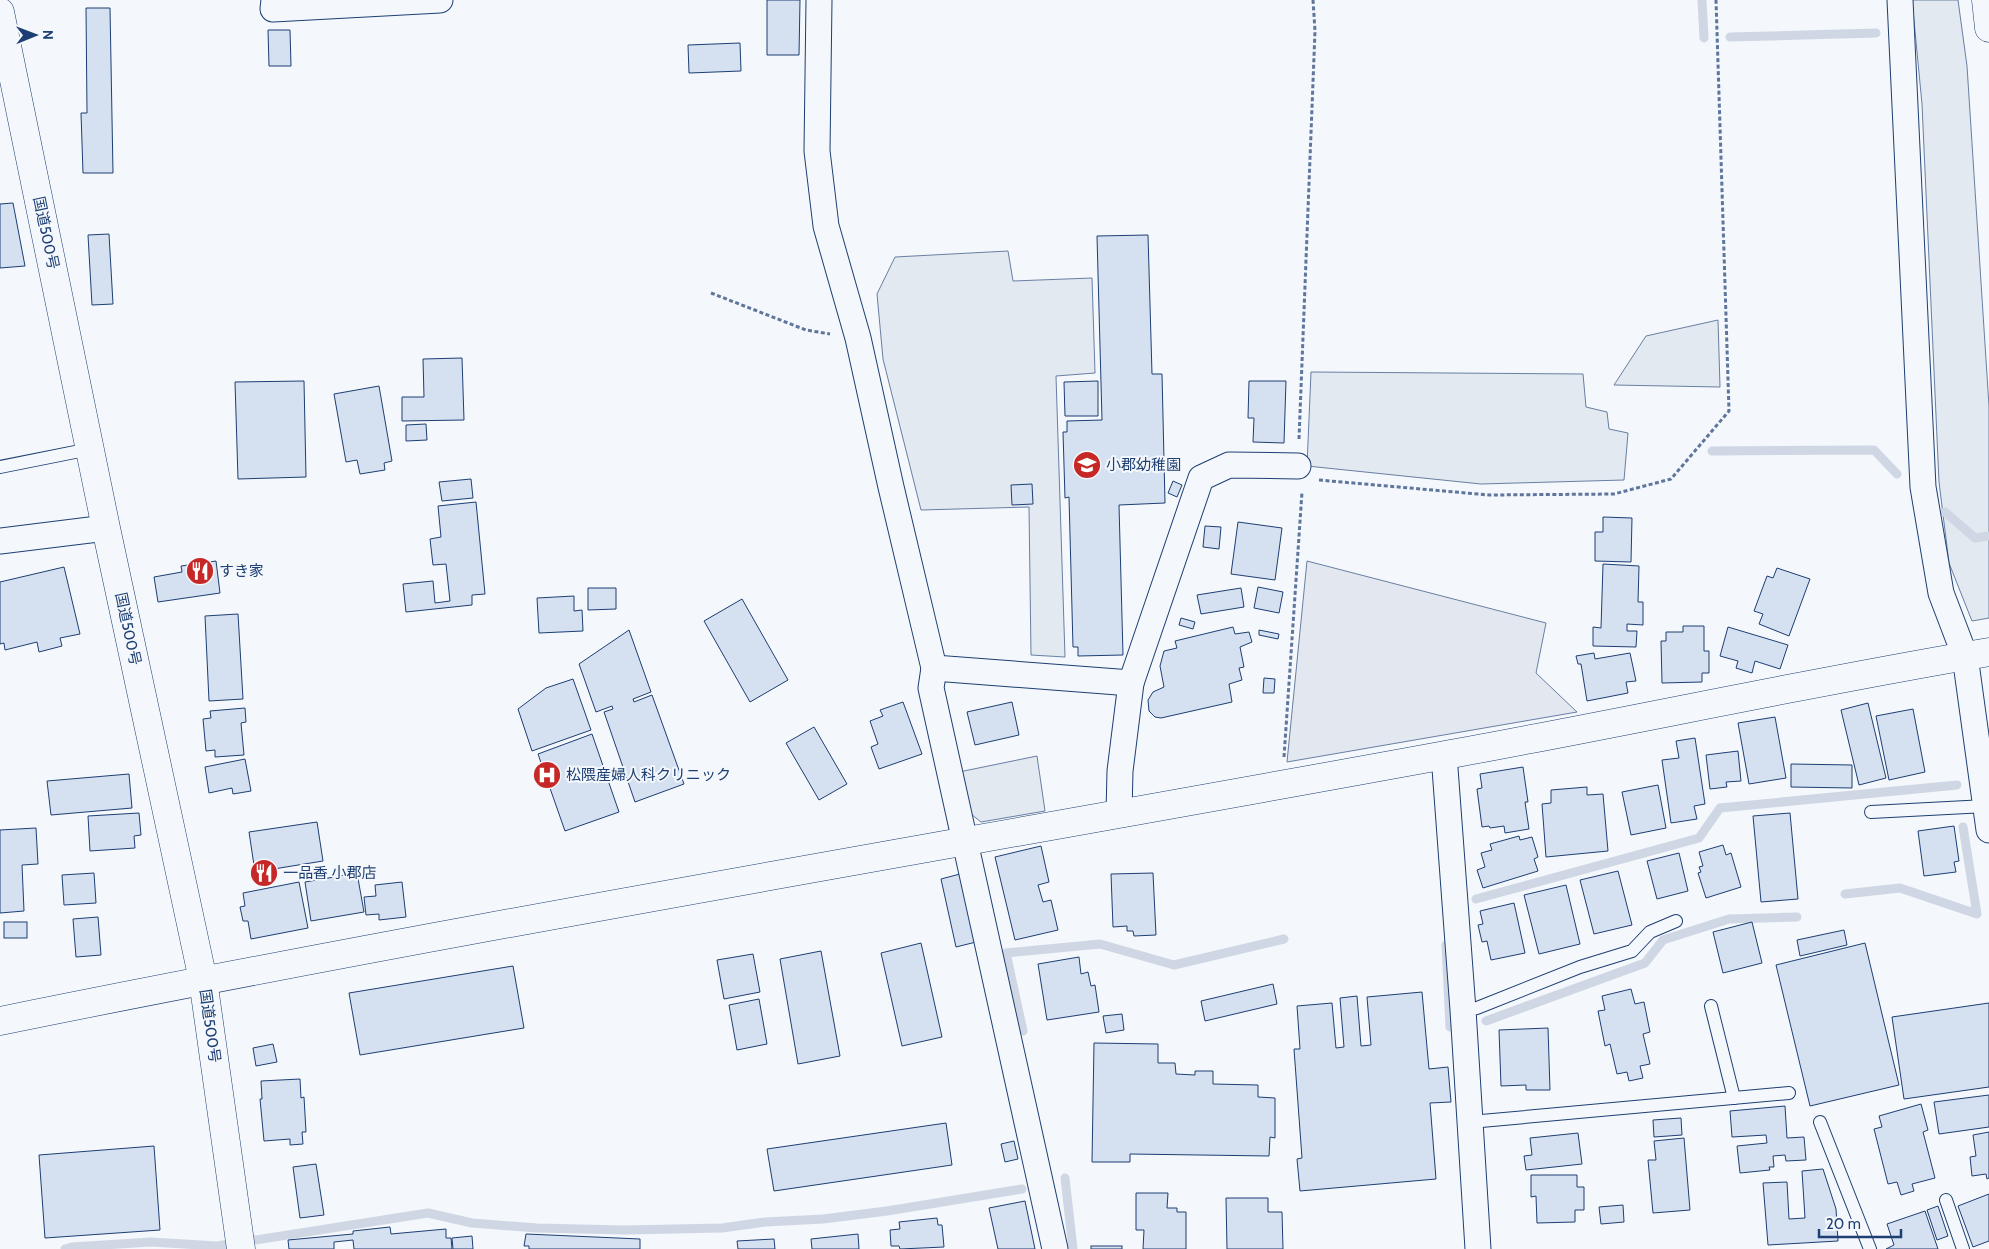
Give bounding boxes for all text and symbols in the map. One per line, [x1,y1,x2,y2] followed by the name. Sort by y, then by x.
[10,10,60,60] north arrow
[39,30,57,40] text: N
[29,195,63,271] street label: 国道500号
[1072,450,1102,480] school or university icon: 小郡幼稚園
[1106,456,1181,474] place label: 小郡幼稚園
[185,556,215,586] restaurant icon: すき家
[219,562,264,580] place label: すき家
[111,591,145,667] street label: 国道500号
[532,760,562,790] hospital icon: 松隈産婦人科クリニック
[566,766,731,784] place label: 松隈産婦人科クリニック
[249,858,279,888] restaurant icon: 一品香 小郡店
[283,864,376,882] place label: 一品香 小郡店
[196,988,224,1064] street label: 国道500号
[1819,1206,1902,1238] scale bar
[1826,1215,1861,1233] text: 20 m

